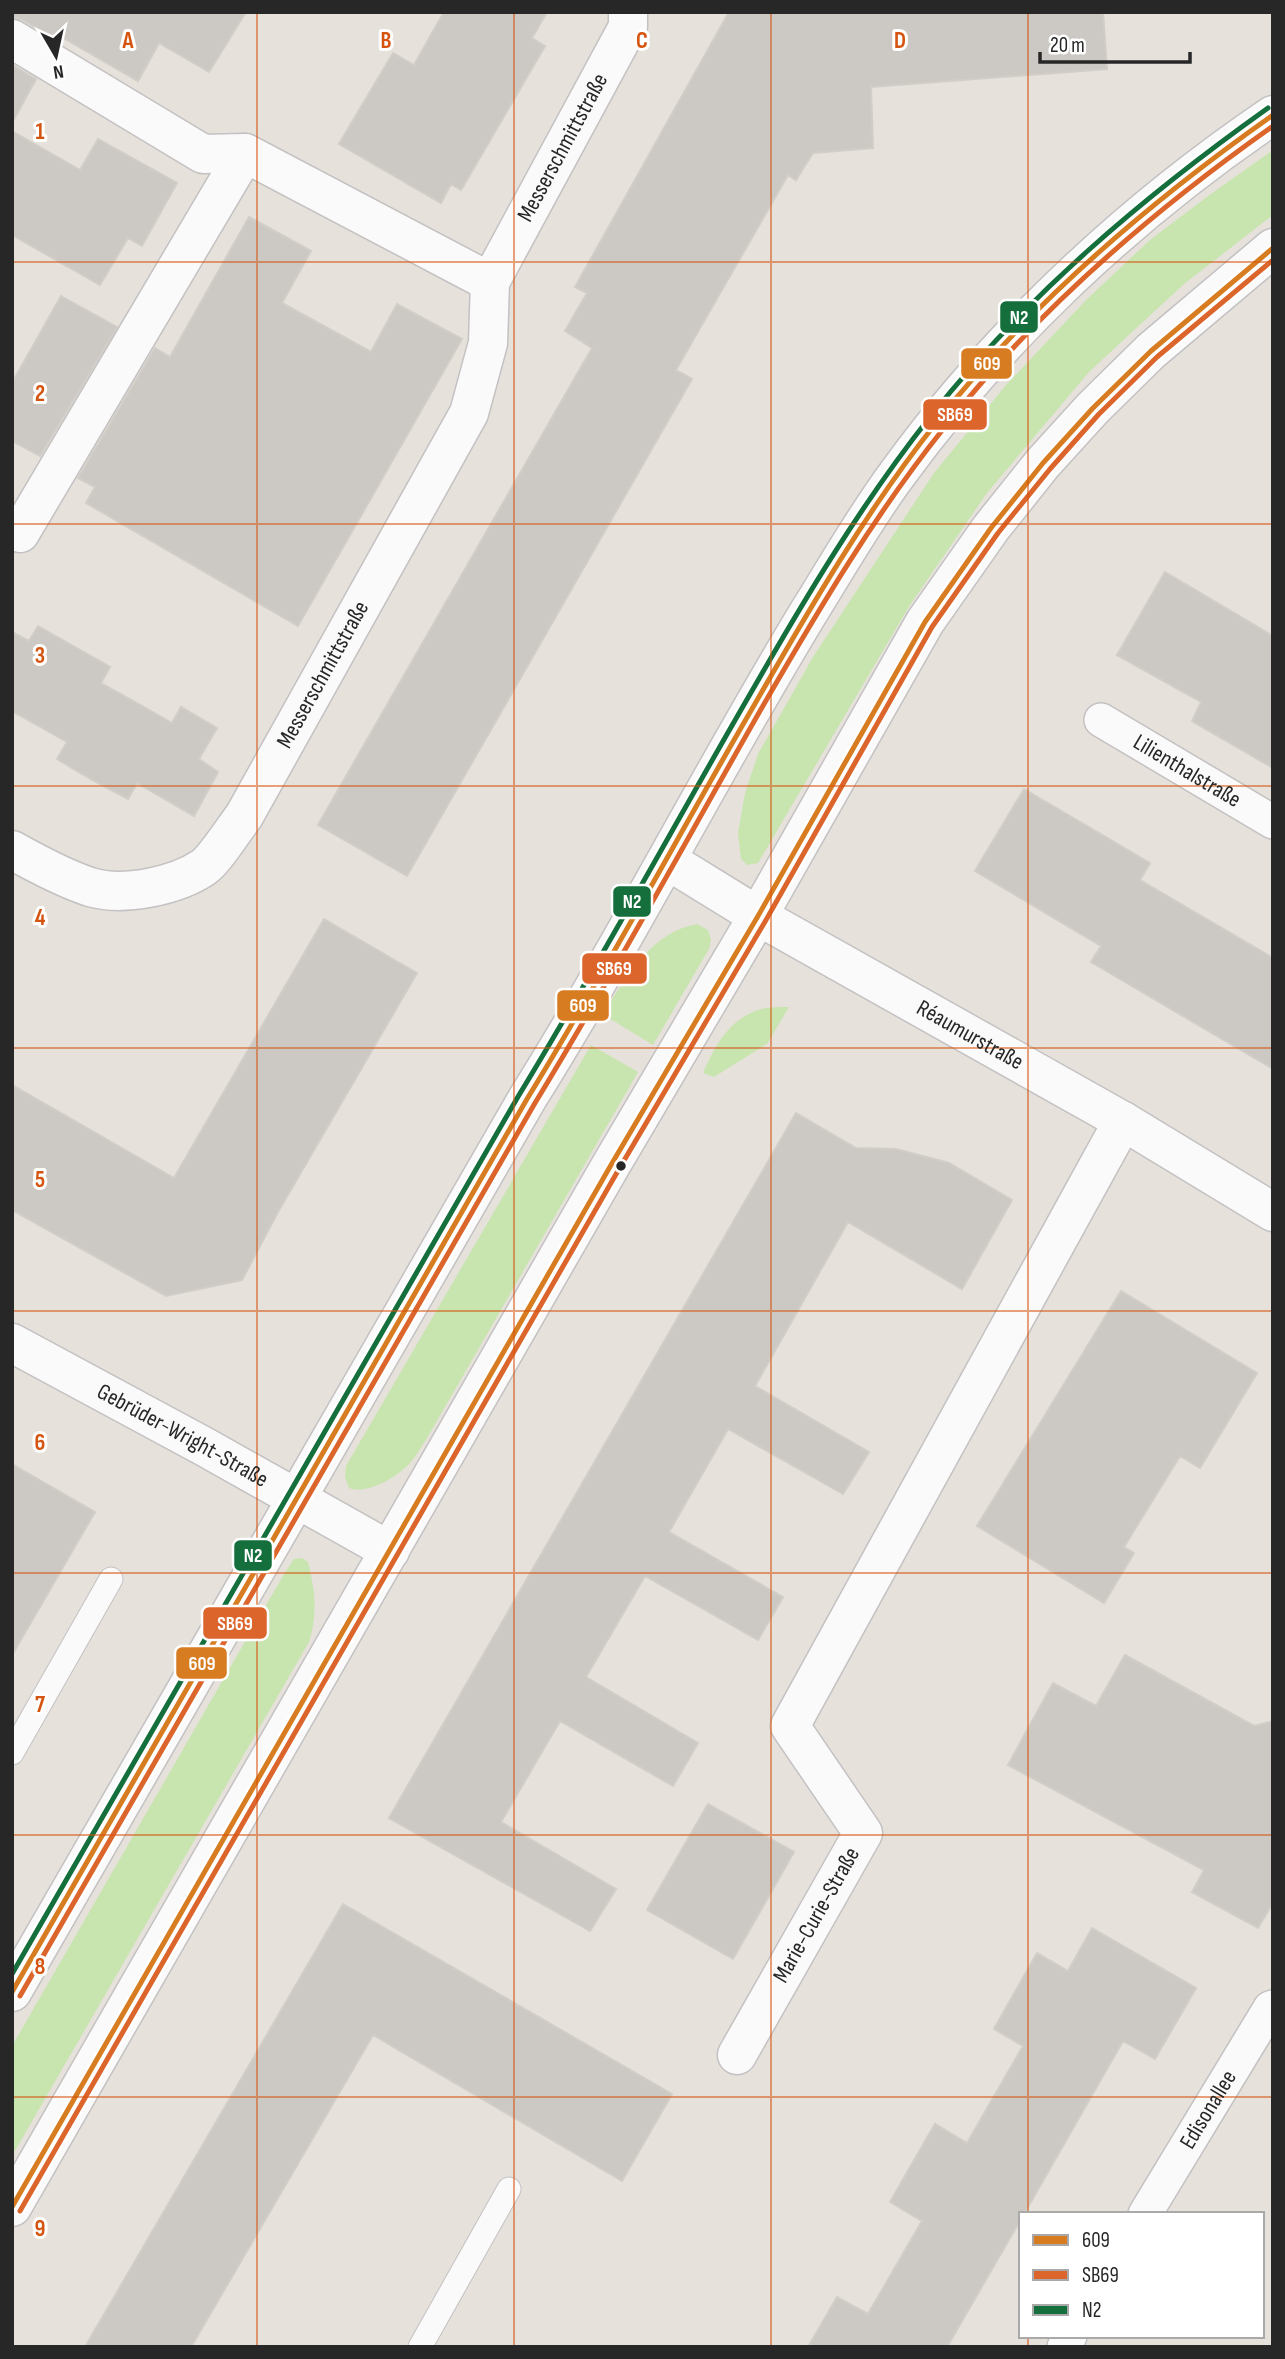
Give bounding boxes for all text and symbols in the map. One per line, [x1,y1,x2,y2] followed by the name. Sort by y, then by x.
[21,21,91,91] north arrow
[1040,21,1190,65] scale bar
[122,27,135,55] text: A
[381,27,392,55] text: B
[636,27,648,55] text: C
[894,27,906,55] text: D
[1050,33,1085,58] text: 20 m
[52,59,65,83] text: N
[511,69,614,227] street label: Messerschmittstraße
[35,118,45,146] text: 1
[999,300,1039,334] line badge: N2
[1010,307,1028,330] text: N2
[960,347,1013,380] line badge: 609
[974,353,1001,376] text: 609
[35,380,45,408] text: 2
[922,398,988,431] line badge: SB69
[937,404,973,427] text: SB69
[271,596,375,753] street label: Messerschmittstraße
[35,642,45,670] text: 3
[1128,728,1246,814] street label: Lilienthalstraße
[612,885,652,918] line badge: N2
[623,891,641,914] text: N2
[35,904,46,932] text: 4
[581,952,648,985] line badge: SB69
[596,958,632,981] text: SB69
[556,989,610,1022] line badge: 609
[912,994,1028,1076] street label: Réaumurstraße
[570,995,597,1018] text: 609
[614,1159,628,1173] unlabelled marker
[35,1166,45,1194] text: 5
[92,1377,273,1494] street label: Gebrüder-Wright-Straße
[35,1429,45,1457] text: 6
[233,1539,273,1572] line badge: N2
[244,1545,262,1568] text: N2
[202,1606,268,1640] line badge: SB69
[217,1613,253,1636] text: SB69
[175,1646,228,1680] line badge: 609
[189,1653,216,1676] text: 609
[35,1691,45,1719] text: 7
[767,1842,866,1988] street label: Marie-Curie-Straße
[35,1953,46,1981] text: 8
[1174,2065,1243,2154] street label: Edisonallee
[1019,2212,1264,2338] legend
[35,2215,45,2243] text: 9
[1082,2228,1110,2253] text: 609
[1082,2263,1119,2288] text: SB69
[1082,2298,1101,2323] text: N2

